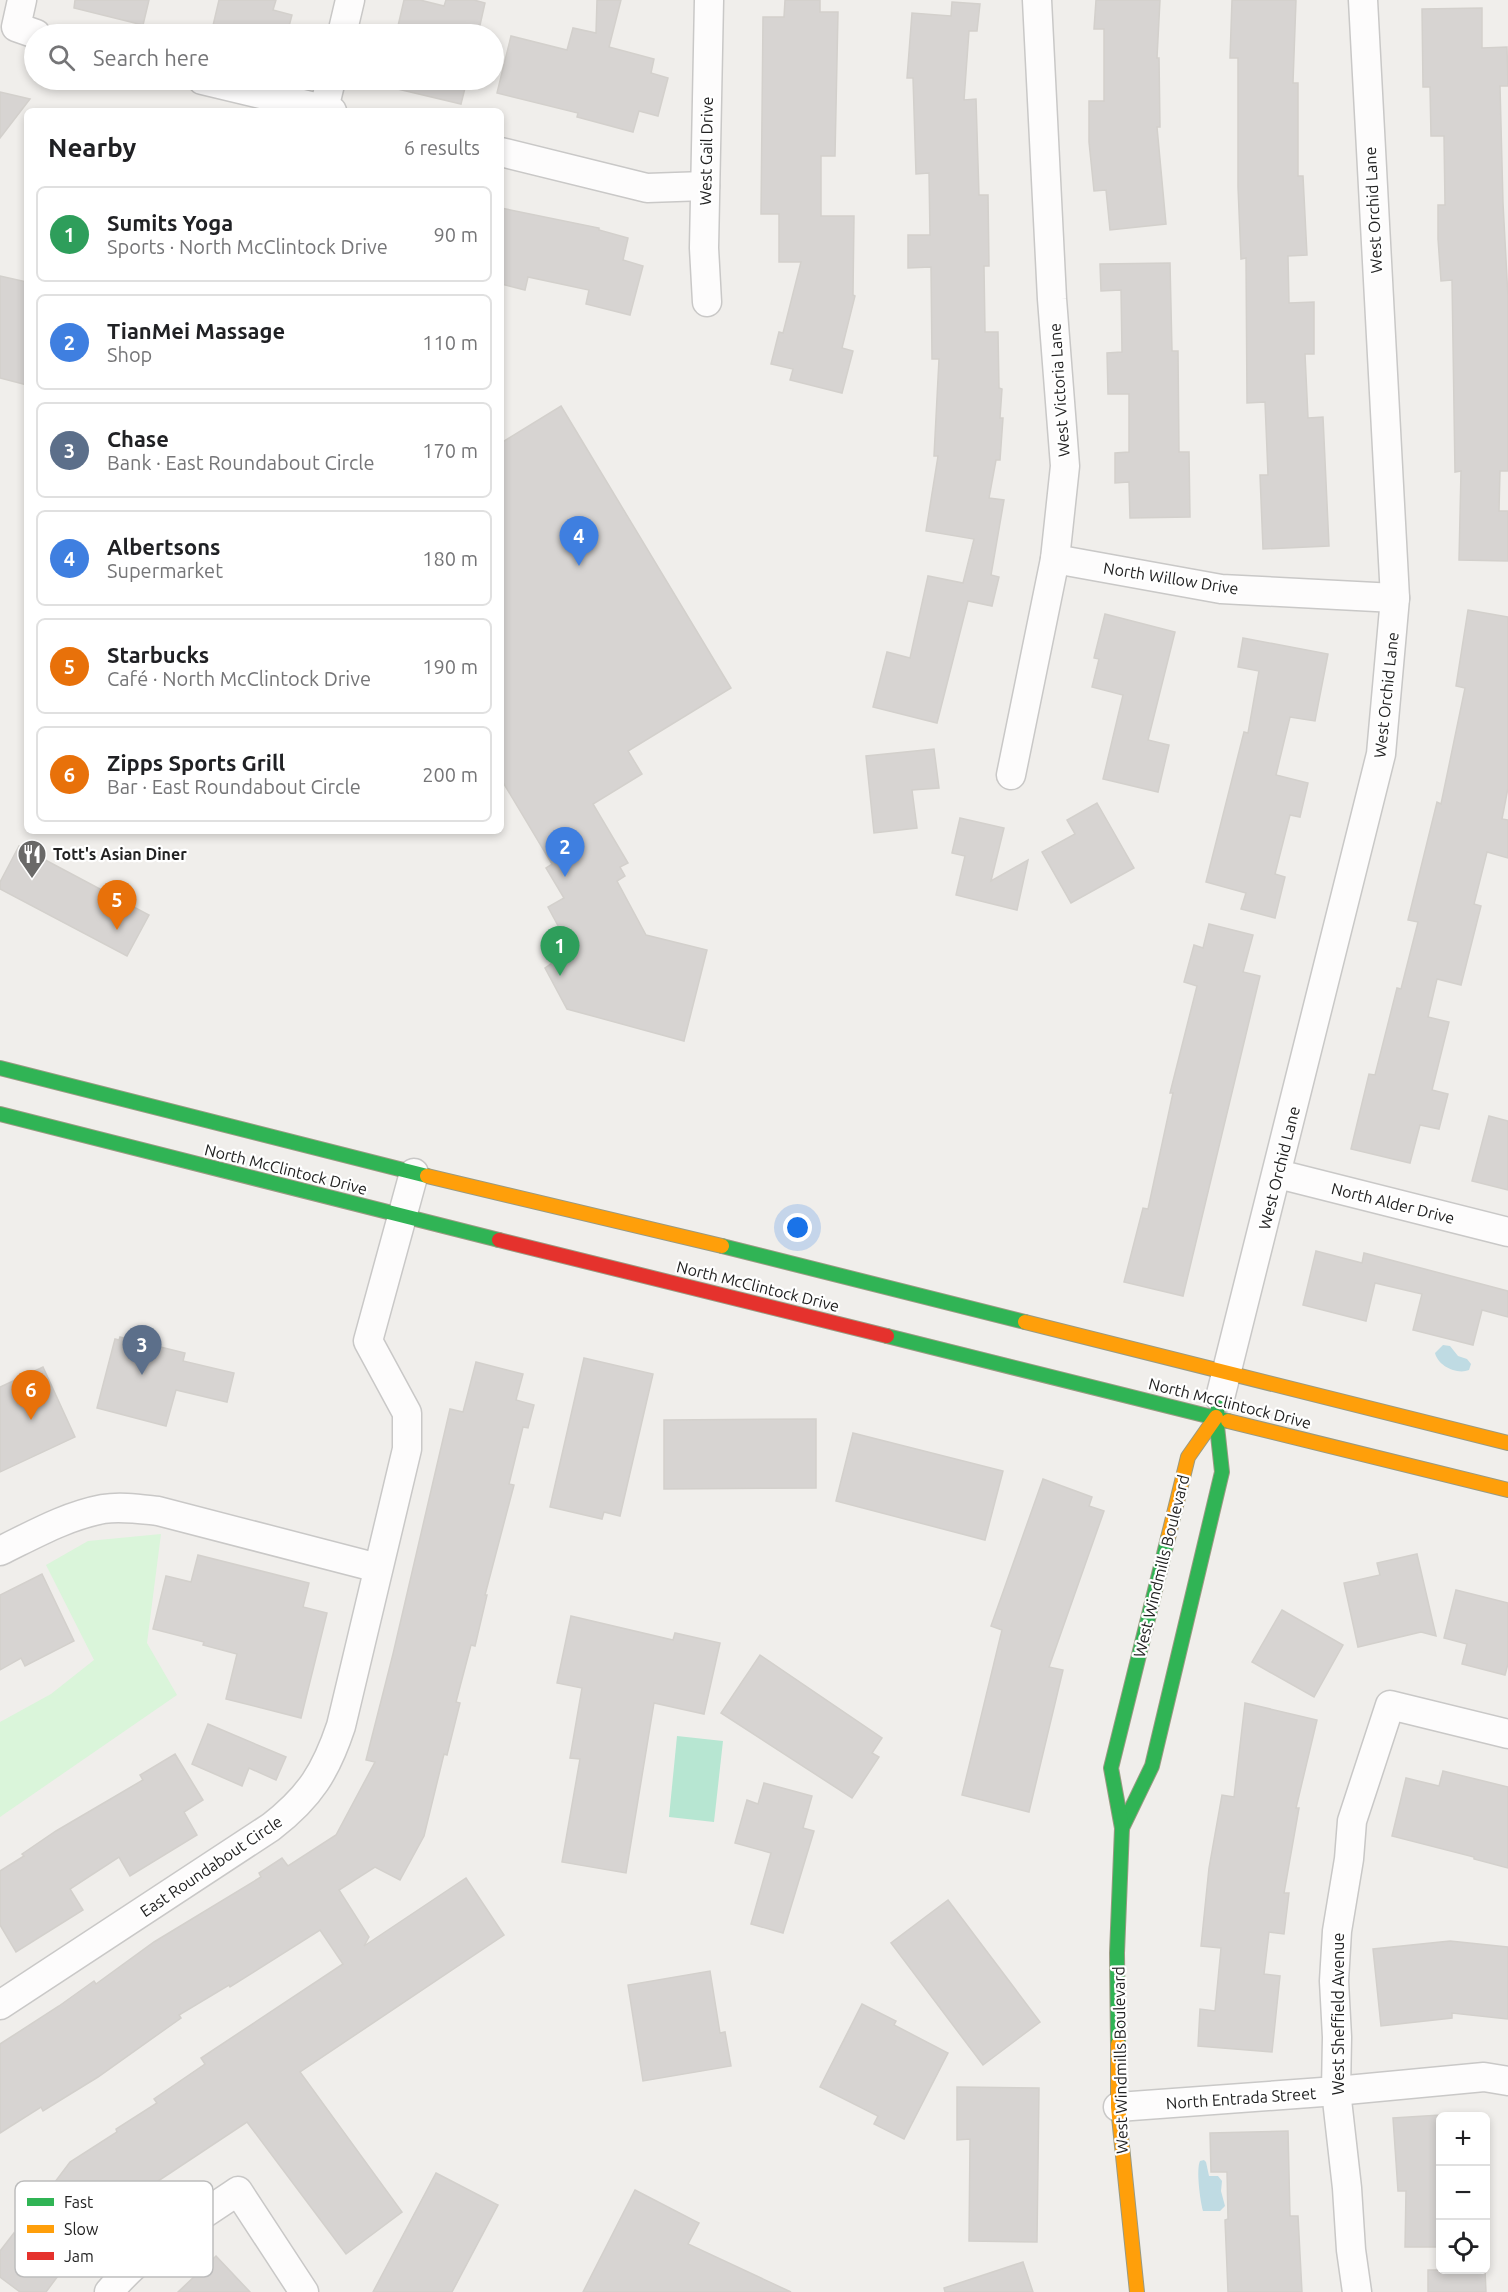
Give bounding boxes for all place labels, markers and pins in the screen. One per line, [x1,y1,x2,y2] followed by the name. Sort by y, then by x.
[560,516,598,566] pin: 4
[546,828,584,877] pin: 2
[16,838,48,880] restaurant icon: Tott's Asian Diner
[53,845,187,863] place label: Tott's Asian Diner
[98,880,136,930] pin: 5
[540,926,580,976] pin: 1
[122,1326,162,1375] pin: 3
[12,1370,51,1420] pin: 6

